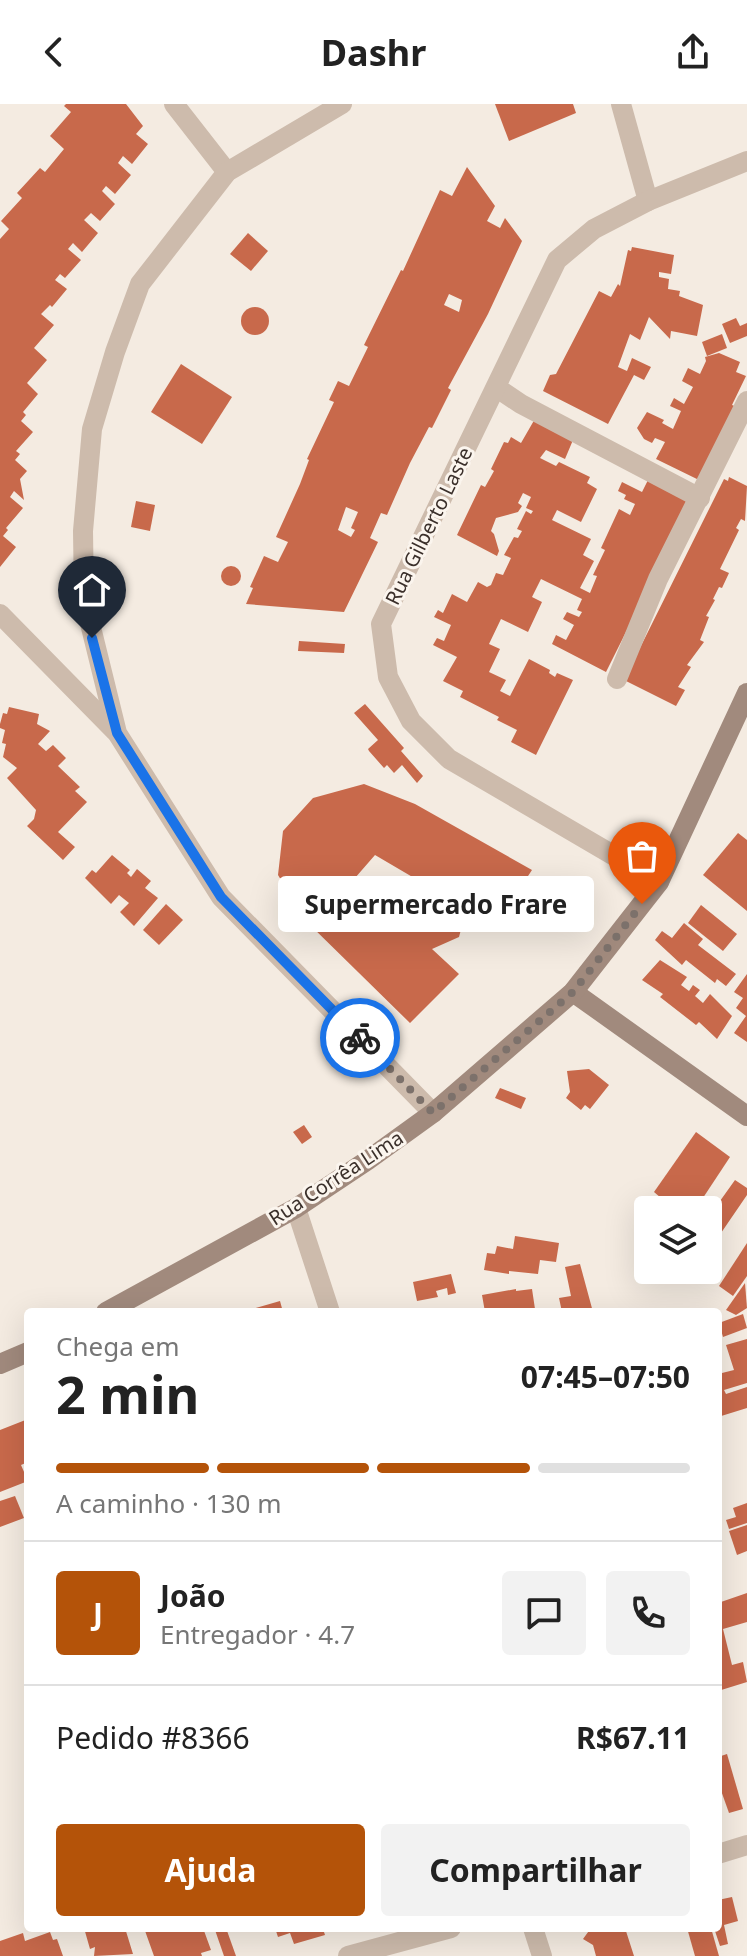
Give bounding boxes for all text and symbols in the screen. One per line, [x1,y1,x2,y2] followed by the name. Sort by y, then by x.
[321,28,426,77] text: Dashr
[32,30,76,74] icon: back
[671,30,715,74] icon: share
[379,442,478,609] street label: Rua Gilberto Laste
[58,556,126,638] pin
[70,568,114,612] icon: home
[608,822,676,904] pin
[620,834,664,878] icon: bag
[278,876,594,932] callout: Supermercado Frare
[305,886,567,922] text: Supermercado Frare
[320,998,400,1078] courier
[338,1016,382,1060] icon: bike
[263,1124,408,1231] street label: Rua Corrêa Lima
[634,1196,722,1284] map controls
[634,1196,722,1284] button: layers
[56,1328,179,1364] text: Chega em
[521,1356,690,1397] text: 07:45–07:50
[56,1358,199,1429] text: 2 min
[56,1485,282,1521] text: A caminho · 130 m
[502,1571,586,1655] button: chat
[606,1571,690,1655] button: phone
[160,1575,225,1616] text: João
[93,1593,103,1634] text: J
[160,1616,355,1652] text: Entregador · 4.7
[56,1717,250,1758] text: Pedido #8366
[576,1717,690,1758] text: R$67.11
[56,1824,365,1916] button: Ajuda
[381,1824,690,1916] button: Compartilhar

